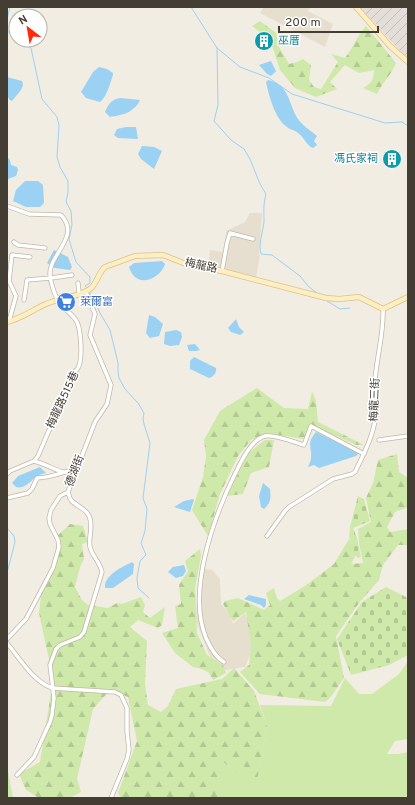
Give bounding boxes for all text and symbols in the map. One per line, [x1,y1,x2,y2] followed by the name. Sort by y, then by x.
[8,8,48,48] north arrow
[279,8,378,34] scale bar
[16,12,30,28] text: N
[285,15,321,31] text: 200 m
[253,30,275,52] building icon: 巫厝
[278,34,300,48] place label: 巫厝
[381,148,403,170] building icon: 馮氏家祠
[334,152,378,166] place label: 馮氏家祠
[183,256,219,276] street label: 梅龍路
[55,291,77,313] supermarket icon: 萊爾富
[80,295,113,309] place label: 萊爾富
[44,369,82,431] street label: 梅龍路515巷
[367,378,383,422] street label: 梅龍三街
[63,453,87,489] street label: 德湖街

